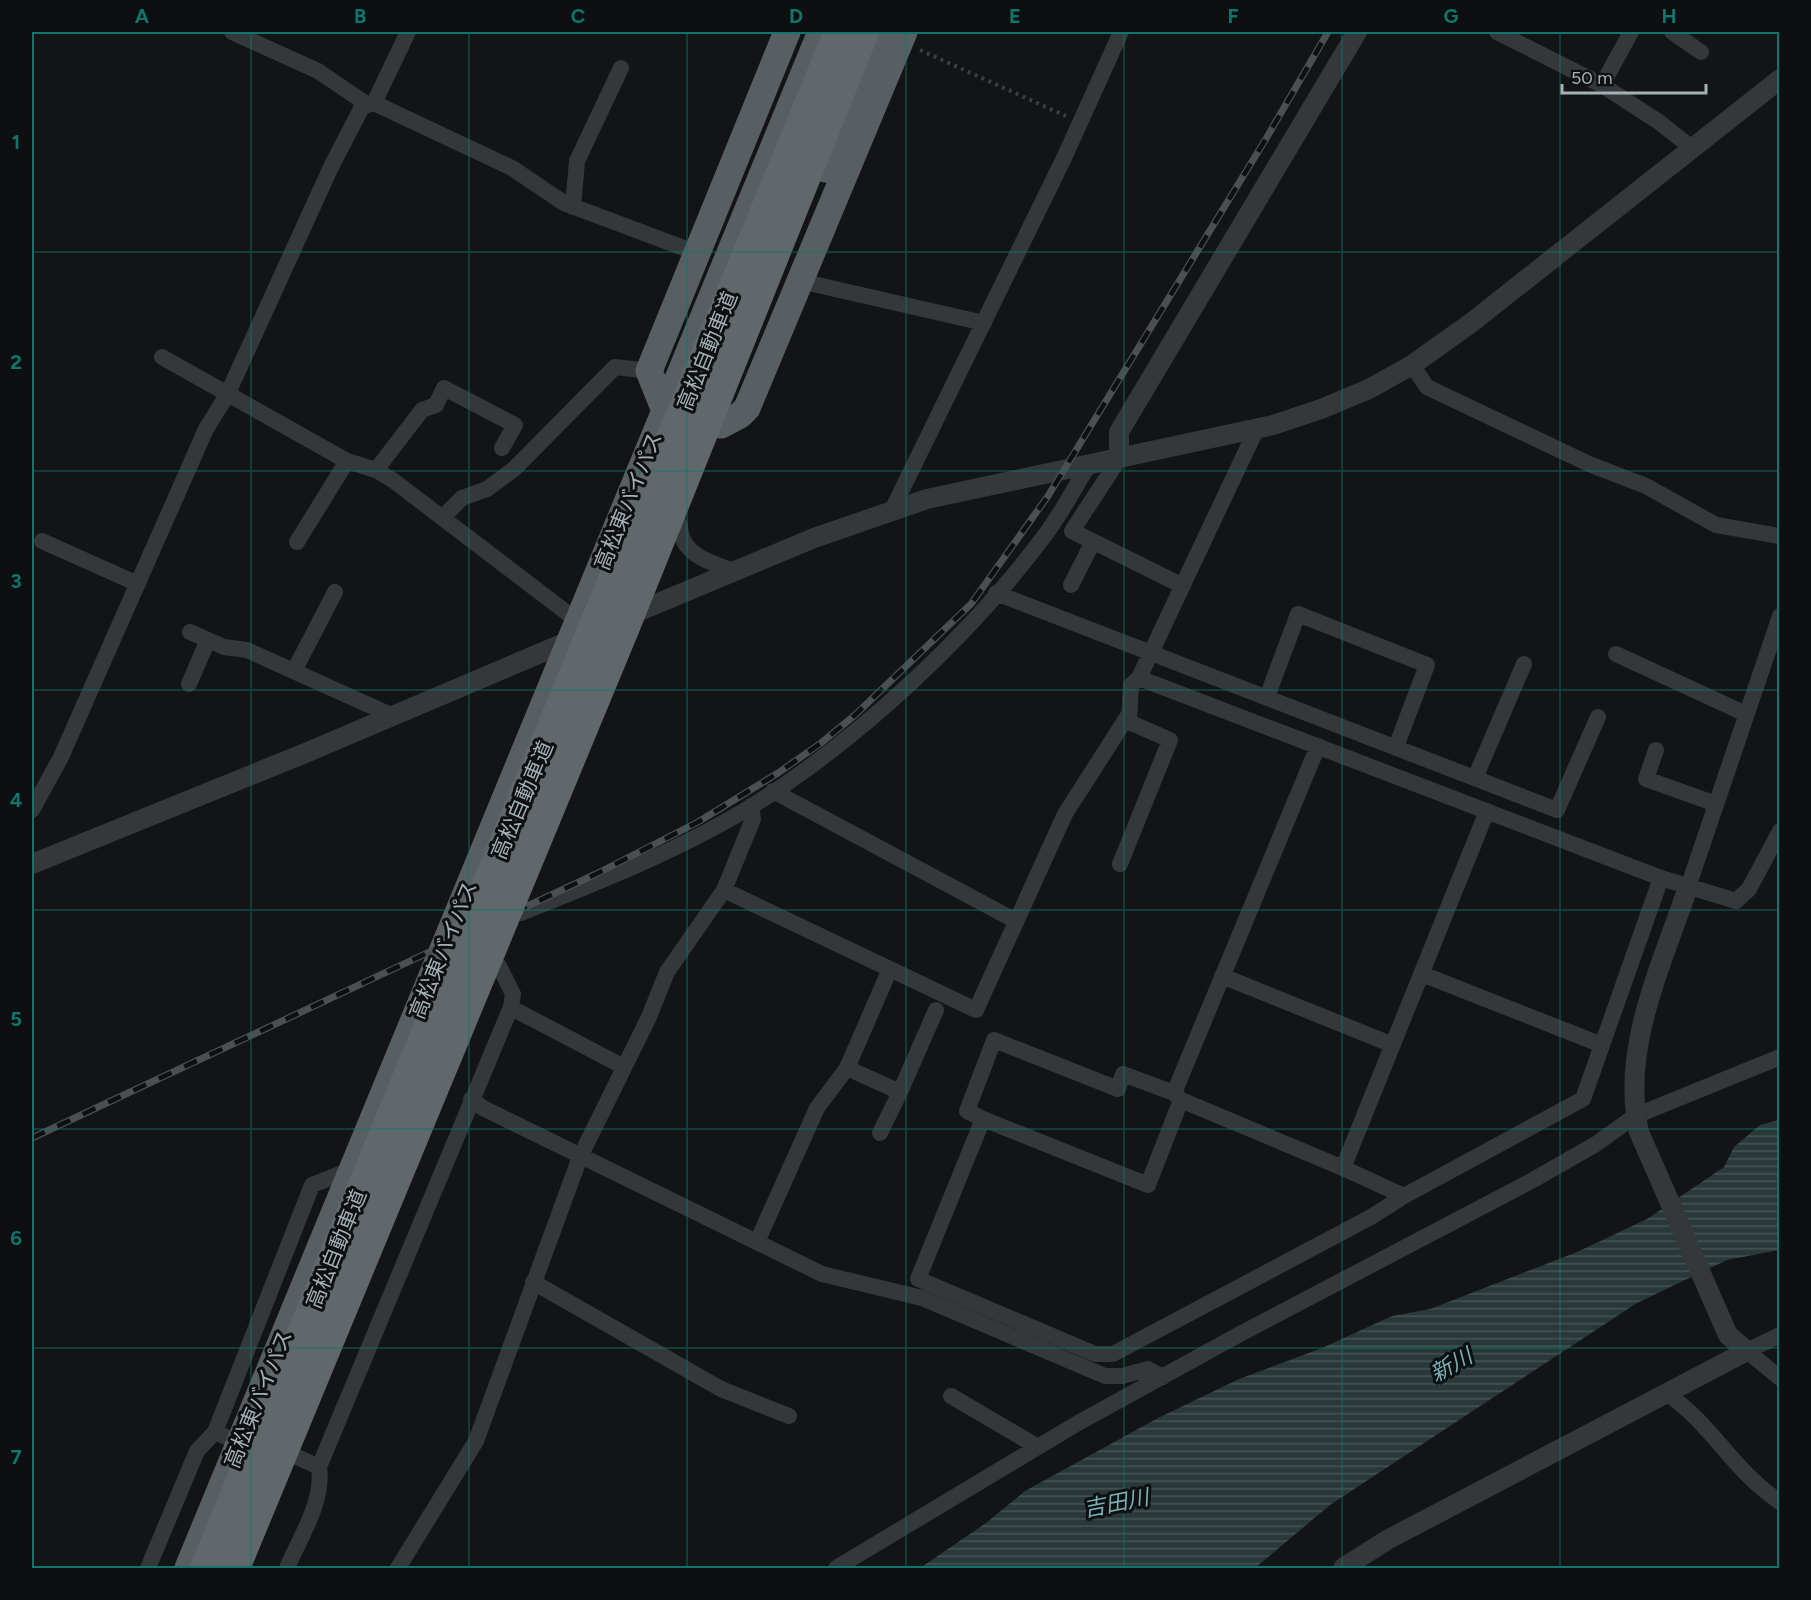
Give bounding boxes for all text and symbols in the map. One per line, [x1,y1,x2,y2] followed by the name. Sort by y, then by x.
[135,4,150,28] text: A
[354,4,366,28] text: B
[571,4,585,28] text: C
[789,4,803,28] text: D
[1009,4,1021,28] text: E
[1227,4,1239,28] text: F
[1444,4,1459,28] text: G
[1662,4,1677,28] text: H
[1562,57,1706,95] scale bar
[1571,67,1613,89] text: 50 m
[12,130,20,154] text: 1
[672,288,742,414] street label: 高松自動車道
[10,350,22,374] text: 2
[589,428,667,574] street label: 高松東バイパス
[10,569,22,593] text: 3
[486,737,558,863] street label: 高松自動車道
[10,788,23,812] text: 4
[404,877,482,1023] street label: 高松東バイパス
[10,1007,22,1031] text: 5
[301,1186,371,1312] street label: 高松自動車道
[10,1226,22,1250] text: 6
[219,1326,297,1472] street label: 高松東バイパス
[1425,1342,1479,1387] water label: 新川
[10,1445,22,1469] text: 7
[1081,1483,1153,1523] water label: 吉田川

